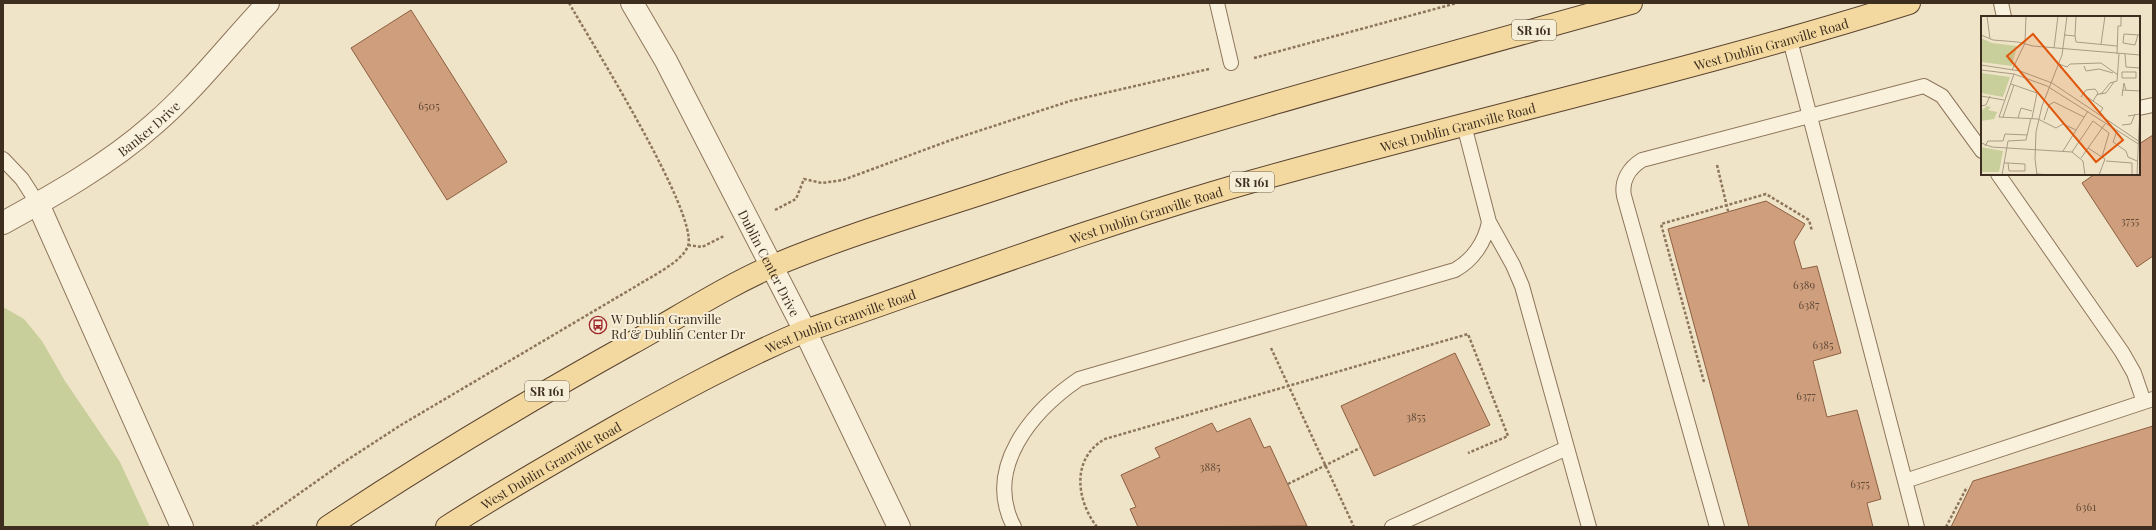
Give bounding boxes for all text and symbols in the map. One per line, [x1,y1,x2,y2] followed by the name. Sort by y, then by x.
[1691,13,1851,73] street label: West Dublin Granville Road
[1981,16,2140,175] inset map
[1512,20,1556,40] road number: SR 161
[114,96,183,159] street label: Banker Drive
[418,98,440,113] house number: 6505
[1377,98,1538,155] street label: West Dublin Granville Road
[1230,172,1274,192] road number: SR 161
[1066,182,1225,247] street label: West Dublin Granville Road
[735,206,805,319] street label: Dublin Center Drive
[2121,213,2140,228] house number: 3755
[1793,277,1815,292] house number: 6389
[761,284,918,357] street label: West Dublin Granville Road
[1799,297,1820,312] house number: 6387
[610,310,746,342] place label: W Dublin Granville Rd & Dublin Center Dr
[588,315,608,335] bus stop icon: W Dublin Granville Rd & Dublin Center Dr
[1813,337,1834,352] house number: 6385
[525,381,569,401] road number: SR 161
[1796,388,1816,403] house number: 6377
[1406,409,1426,424] house number: 3855
[477,417,624,513] street label: West Dublin Granville Road
[1200,459,1221,474] house number: 3885
[1850,476,1870,491] house number: 6375
[2076,499,2096,514] house number: 6361

